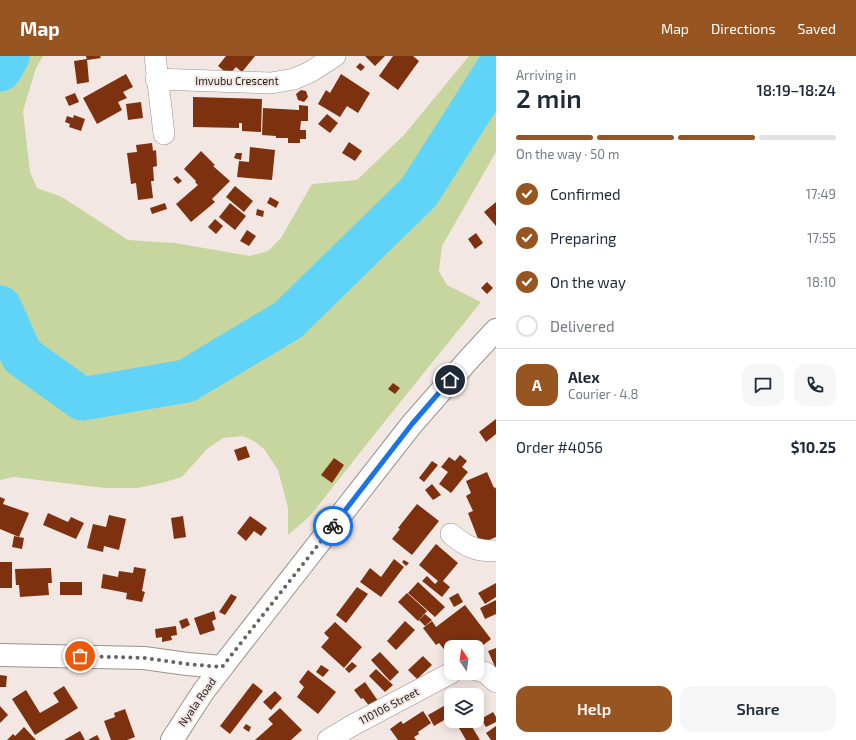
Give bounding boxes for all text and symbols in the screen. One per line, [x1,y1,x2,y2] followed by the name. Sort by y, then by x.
[20,17,60,40] text: Map
[661,20,689,37] text: Map
[711,20,776,37] text: Directions
[798,20,836,37] text: Saved
[516,67,576,83] text: Arriving in
[195,74,279,87] street label: Imvubu Crescent
[756,81,836,99] text: 18:19–18:24
[516,82,582,113] text: 2 min
[516,146,619,162] text: On the way · 50 m
[516,183,538,205] icon: check
[550,185,621,203] text: Confirmed
[806,186,836,202] text: 17:49
[516,227,538,249] icon: check
[550,229,616,247] text: Preparing
[807,230,836,246] text: 17:55
[516,271,538,293] icon: check
[550,273,626,291] text: On the way
[807,274,836,290] text: 18:10
[550,317,615,335] text: Delivered
[433,363,467,397] pin
[742,364,784,406] button: chat
[794,364,836,406] button: phone
[568,368,600,386] text: Alex
[439,369,461,391] icon: home
[532,376,542,394] text: A
[568,386,638,402] text: Courier · 4.8
[516,438,603,456] text: Order #4056
[791,438,836,456] text: $10.25
[313,506,353,546] courier
[322,515,344,537] icon: bike
[63,639,97,673] pin
[444,640,484,680] north arrow
[444,640,484,728] map controls
[69,645,91,667] icon: bag
[175,675,218,729] street label: Nyala Road
[357,684,421,727] street label: 110106 Street
[516,686,672,732] button: Help
[680,686,836,732] button: Share
[444,688,484,728] button: layers

